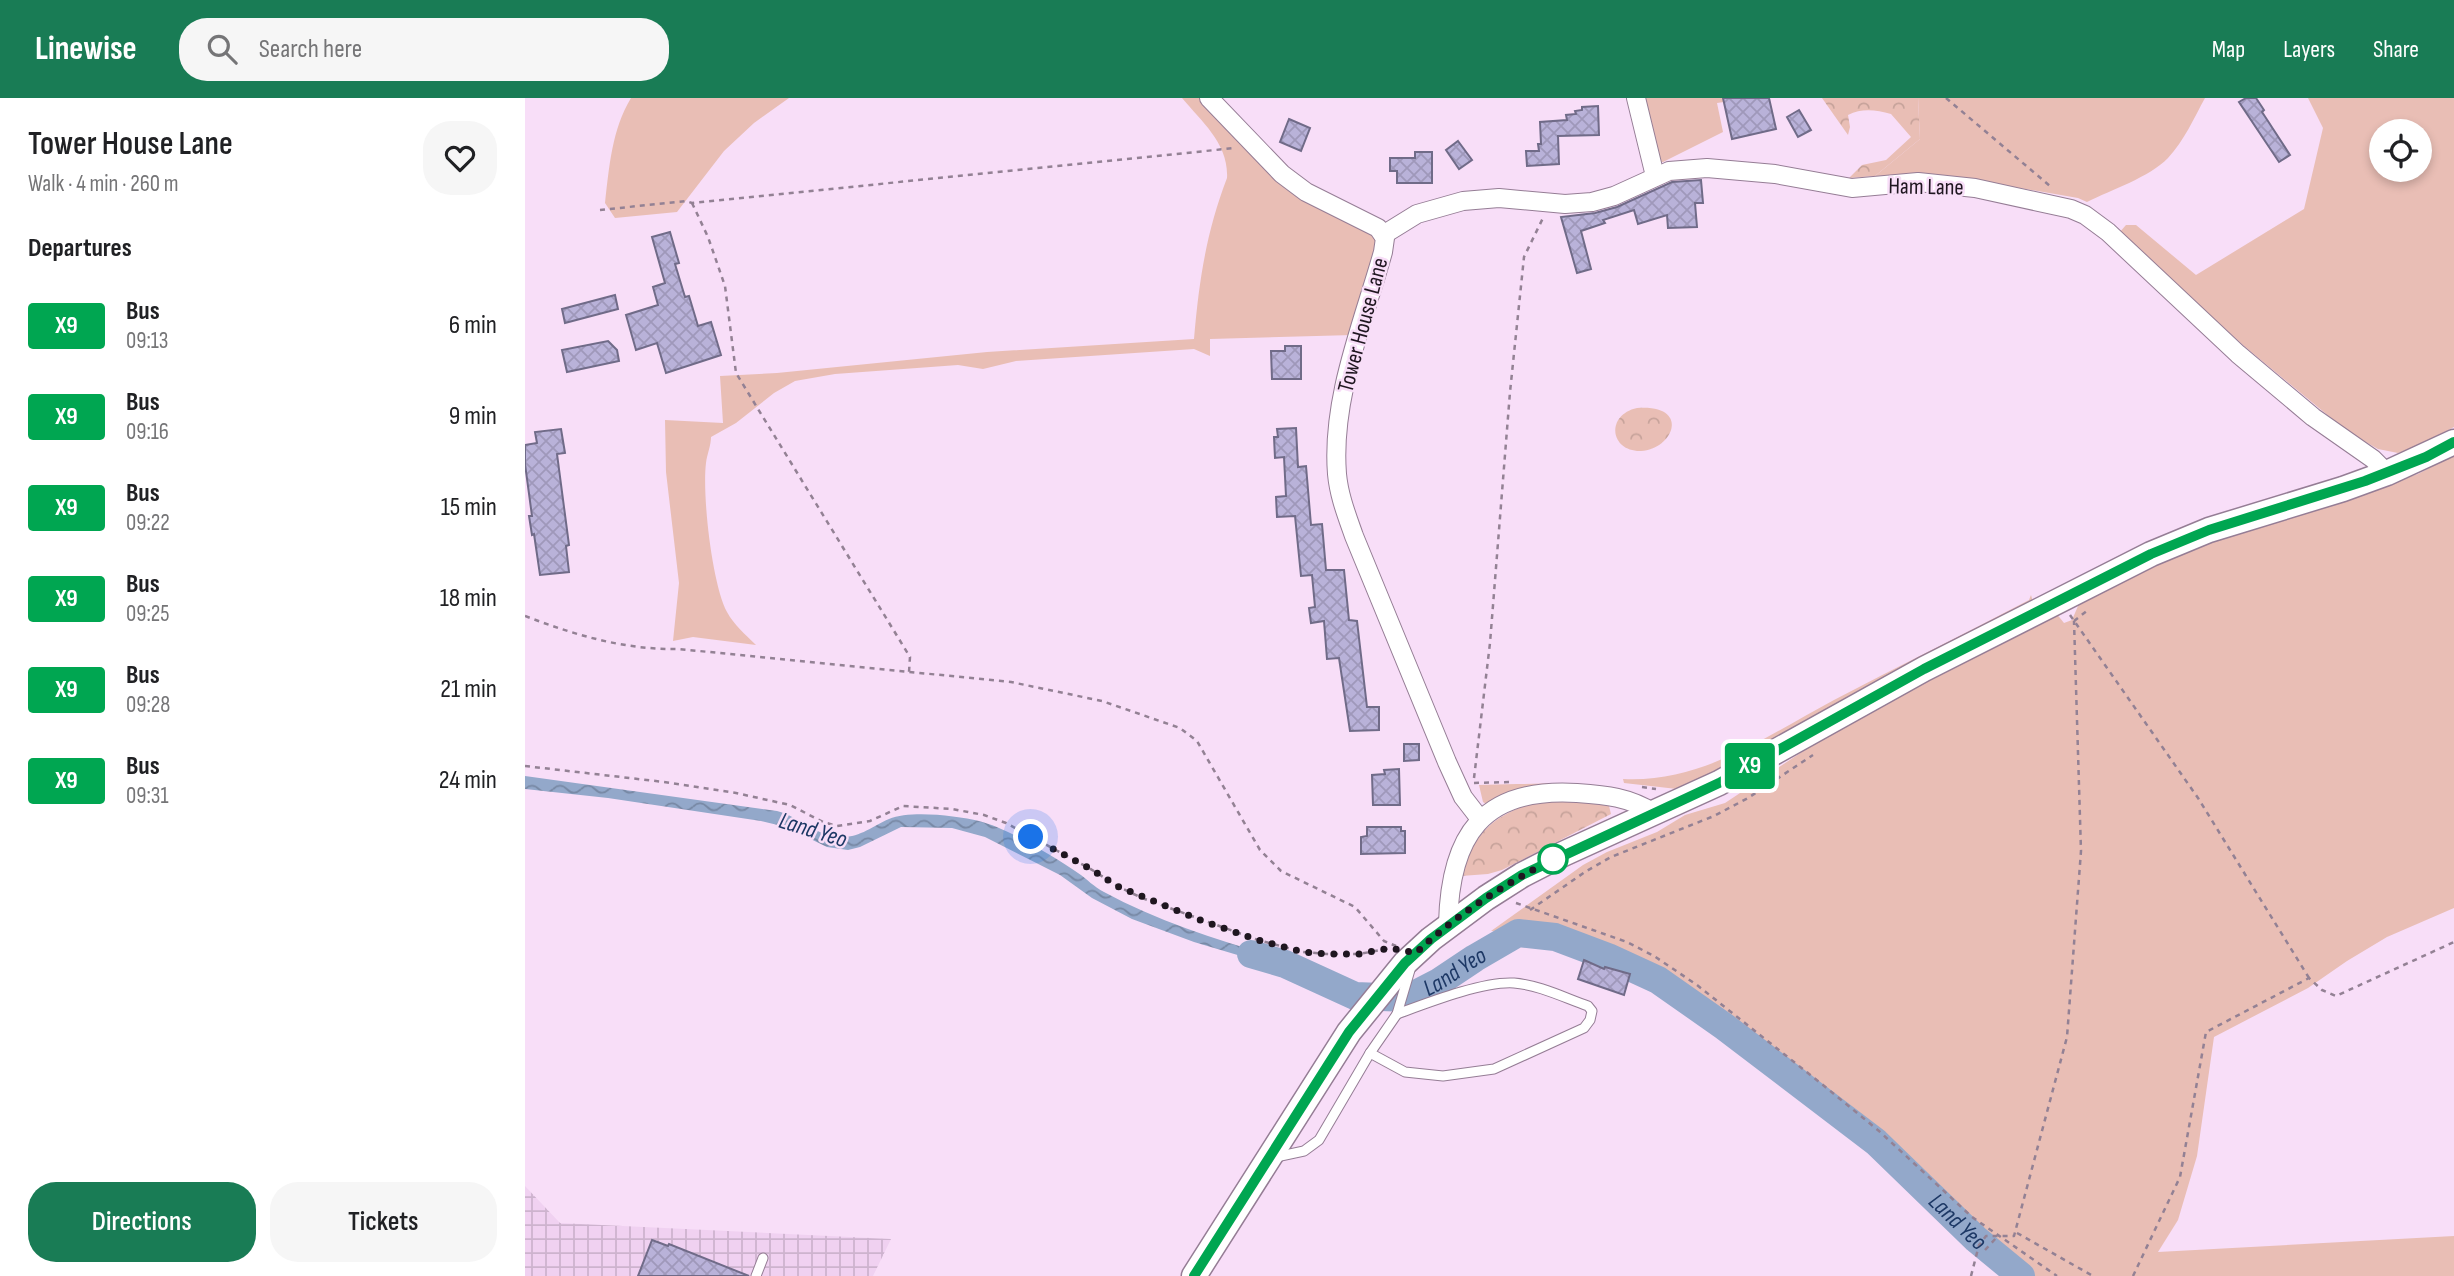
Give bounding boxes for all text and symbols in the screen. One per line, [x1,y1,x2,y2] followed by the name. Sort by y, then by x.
[179,18,669,81] search box
[35,29,137,69] text: Linewise
[203,30,241,68] icon: search
[259,34,362,65] text: Search here
[2212,35,2245,64] text: Map
[2283,35,2335,64] text: Layers
[2373,35,2419,64] text: Share
[2369,119,2432,182] map controls
[2369,119,2432,182] button: locate
[423,121,497,195] button: heart
[28,124,233,164] text: Tower House Lane
[28,170,178,198] text: Walk · 4 min · 260 m
[1888,172,1964,202] street label: Ham Lane
[28,233,132,264] text: Departures
[1332,255,1394,395] street label: Tower House Lane
[126,296,160,327] text: Bus
[449,310,497,341] text: 6 min
[55,311,78,340] text: X9
[126,327,168,355] text: 09:13
[126,387,160,418] text: Bus
[449,401,497,432] text: 9 min
[55,402,78,431] text: X9
[126,418,169,446] text: 09:16
[126,478,160,509] text: Bus
[441,492,497,523] text: 15 min
[55,493,78,522] text: X9
[126,509,170,537] text: 09:22
[126,569,160,600] text: Bus
[440,583,497,614] text: 18 min
[55,584,78,613] text: X9
[126,600,170,628] text: 09:25
[126,660,160,691] text: Bus
[440,674,497,705] text: 21 min
[55,675,78,704] text: X9
[126,691,170,719] text: 09:28
[1719,743,1781,789] line badge: X9
[126,751,160,782] text: Bus
[1739,751,1761,780] text: X9
[439,765,497,796] text: 24 min
[55,766,78,795] text: X9
[126,782,168,810] text: 09:31
[776,806,851,854] water label: Land Yeo
[1013,819,1048,854] your location
[1538,844,1568,874] unlabelled marker
[1418,940,1491,1002] water label: Land Yeo
[28,1182,256,1262] button: Directions
[270,1182,497,1262] button: Tickets
[1923,1187,1993,1256] water label: Land Yeo

